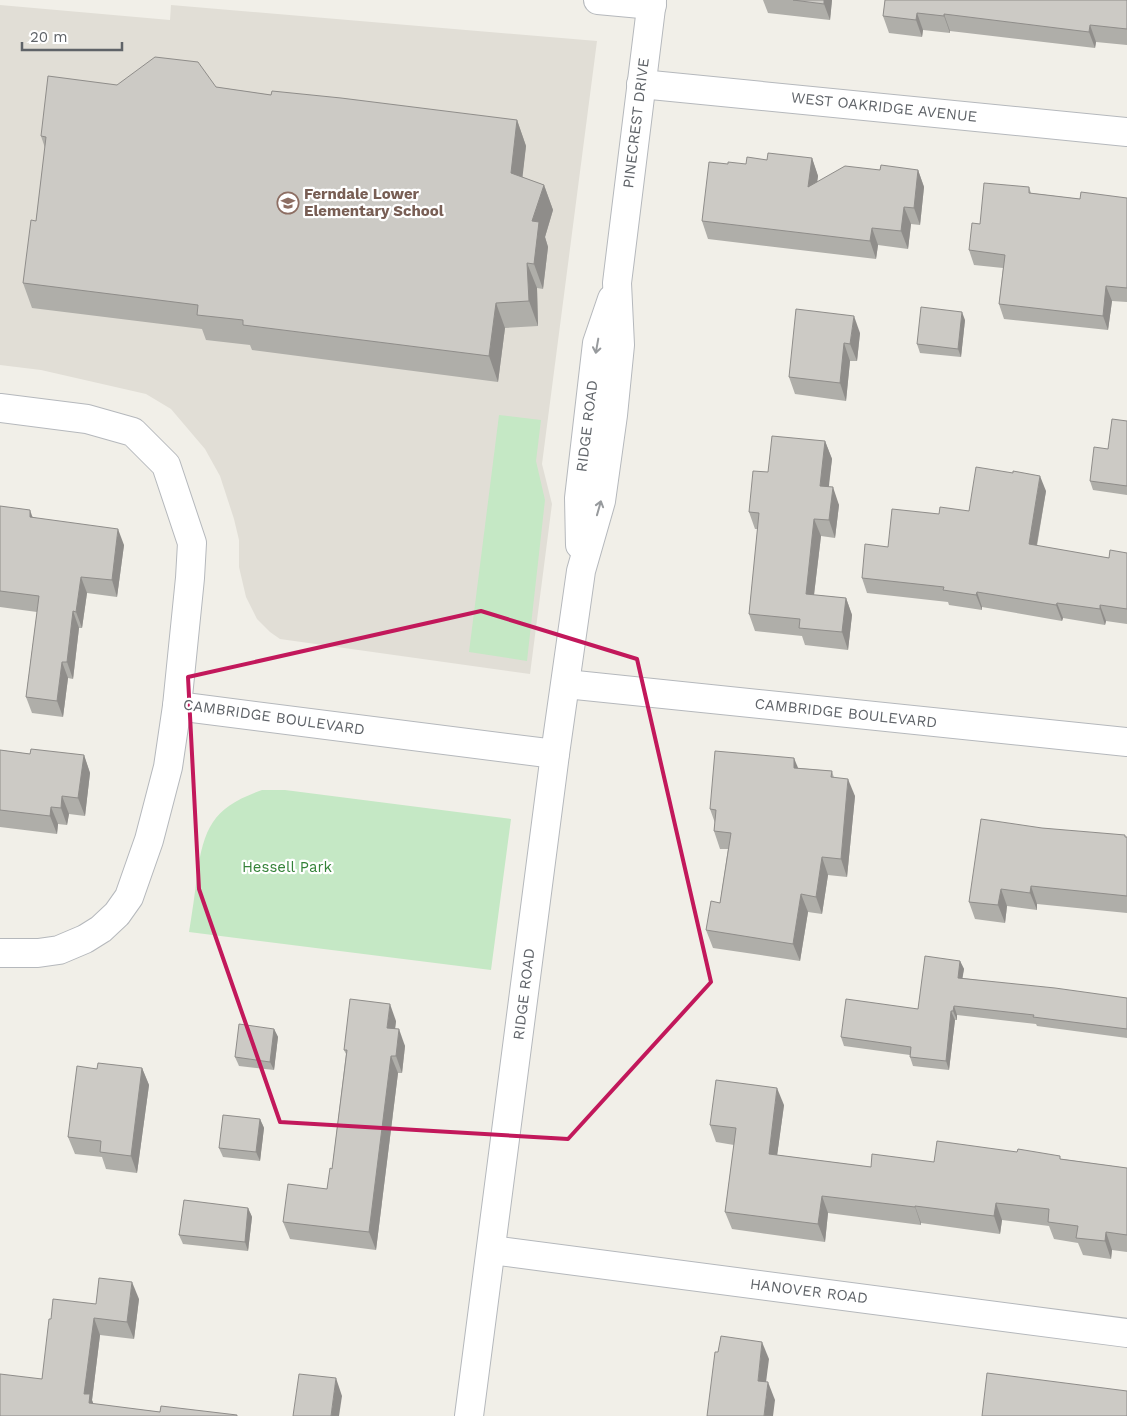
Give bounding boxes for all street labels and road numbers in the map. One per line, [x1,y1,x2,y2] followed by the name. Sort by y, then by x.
[619,57,653,189] street label: PINECREST DRIVE
[790,88,978,126] street label: WEST OAKRIDGE AVENUE
[572,379,602,473] street label: RIDGE ROAD
[754,694,938,732] street label: CAMBRIDGE BOULEVARD
[182,695,366,739] street label: CAMBRIDGE BOULEVARD
[509,947,539,1041] street label: RIDGE ROAD
[749,1275,869,1307] street label: HANOVER ROAD

